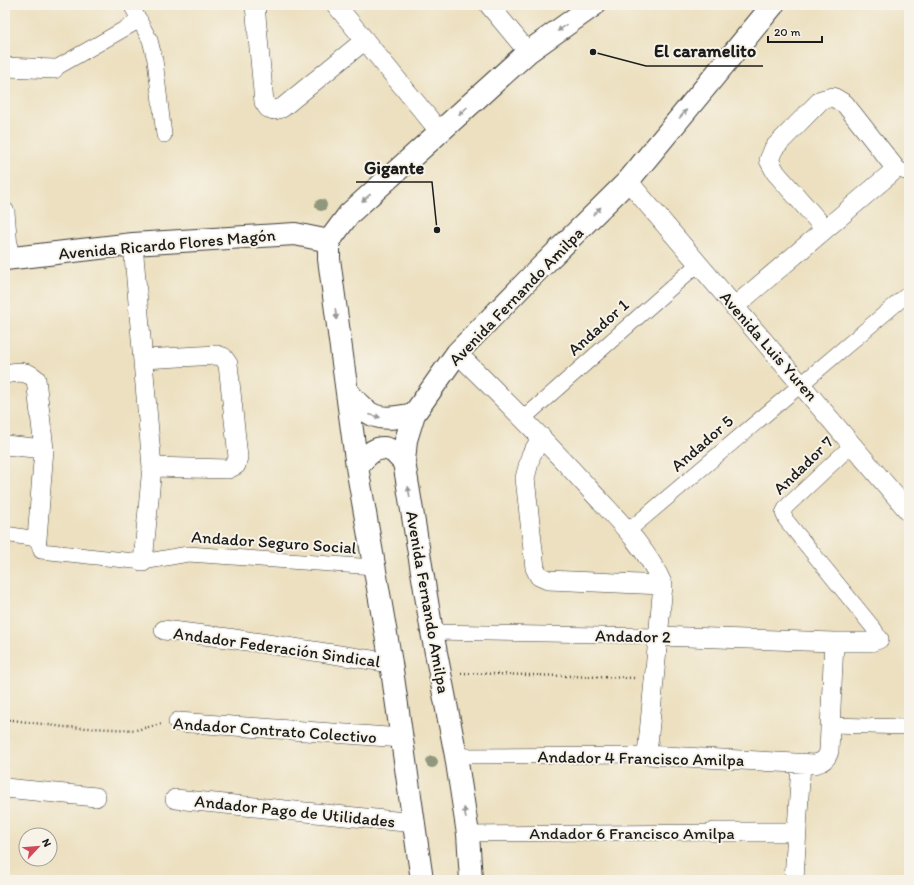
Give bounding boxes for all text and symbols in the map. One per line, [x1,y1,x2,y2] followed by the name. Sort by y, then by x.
[768,18,822,44] scale bar
[557,23,567,31] one-way arrow
[774,25,801,39] text: 20 m
[646,36,763,66] callout: El caramelito
[654,40,756,62] text: El caramelito
[458,106,468,116] one-way arrow
[679,109,688,119] one-way arrow
[356,152,432,182] callout: Gigante
[364,157,424,179] text: Gigante
[361,194,372,203] one-way arrow
[592,206,602,216] one-way arrow
[445,223,587,369] street label: Avenida Fernando Amilpa
[58,225,276,263] street label: Avenida Ricardo Flores Magón
[716,287,822,405] street label: Avenida Luis Yuren
[564,294,633,359] street label: Andador 1
[333,308,339,320] one-way arrow
[667,411,737,475] street label: Andador 5
[370,413,382,419] one-way arrow
[769,431,837,498] street label: Andador 7
[406,486,412,498] one-way arrow
[402,509,454,695] street label: Avenida Fernando Amilpa
[191,526,357,558] street label: Andador Seguro Social
[172,623,382,671] street label: Andador Federación Sindical
[595,625,671,647] street label: Andador 2
[173,713,377,747] street label: Andador Contrato Colectivo
[538,746,744,770] street label: Andador 4 Francisco Amilpa
[194,791,396,831] street label: Andador Pago de Utilidades
[461,807,467,819] one-way arrow
[529,823,735,843] street label: Andador 6 Francisco Amilpa
[18,827,58,867] north arrow
[39,837,54,849] text: N

